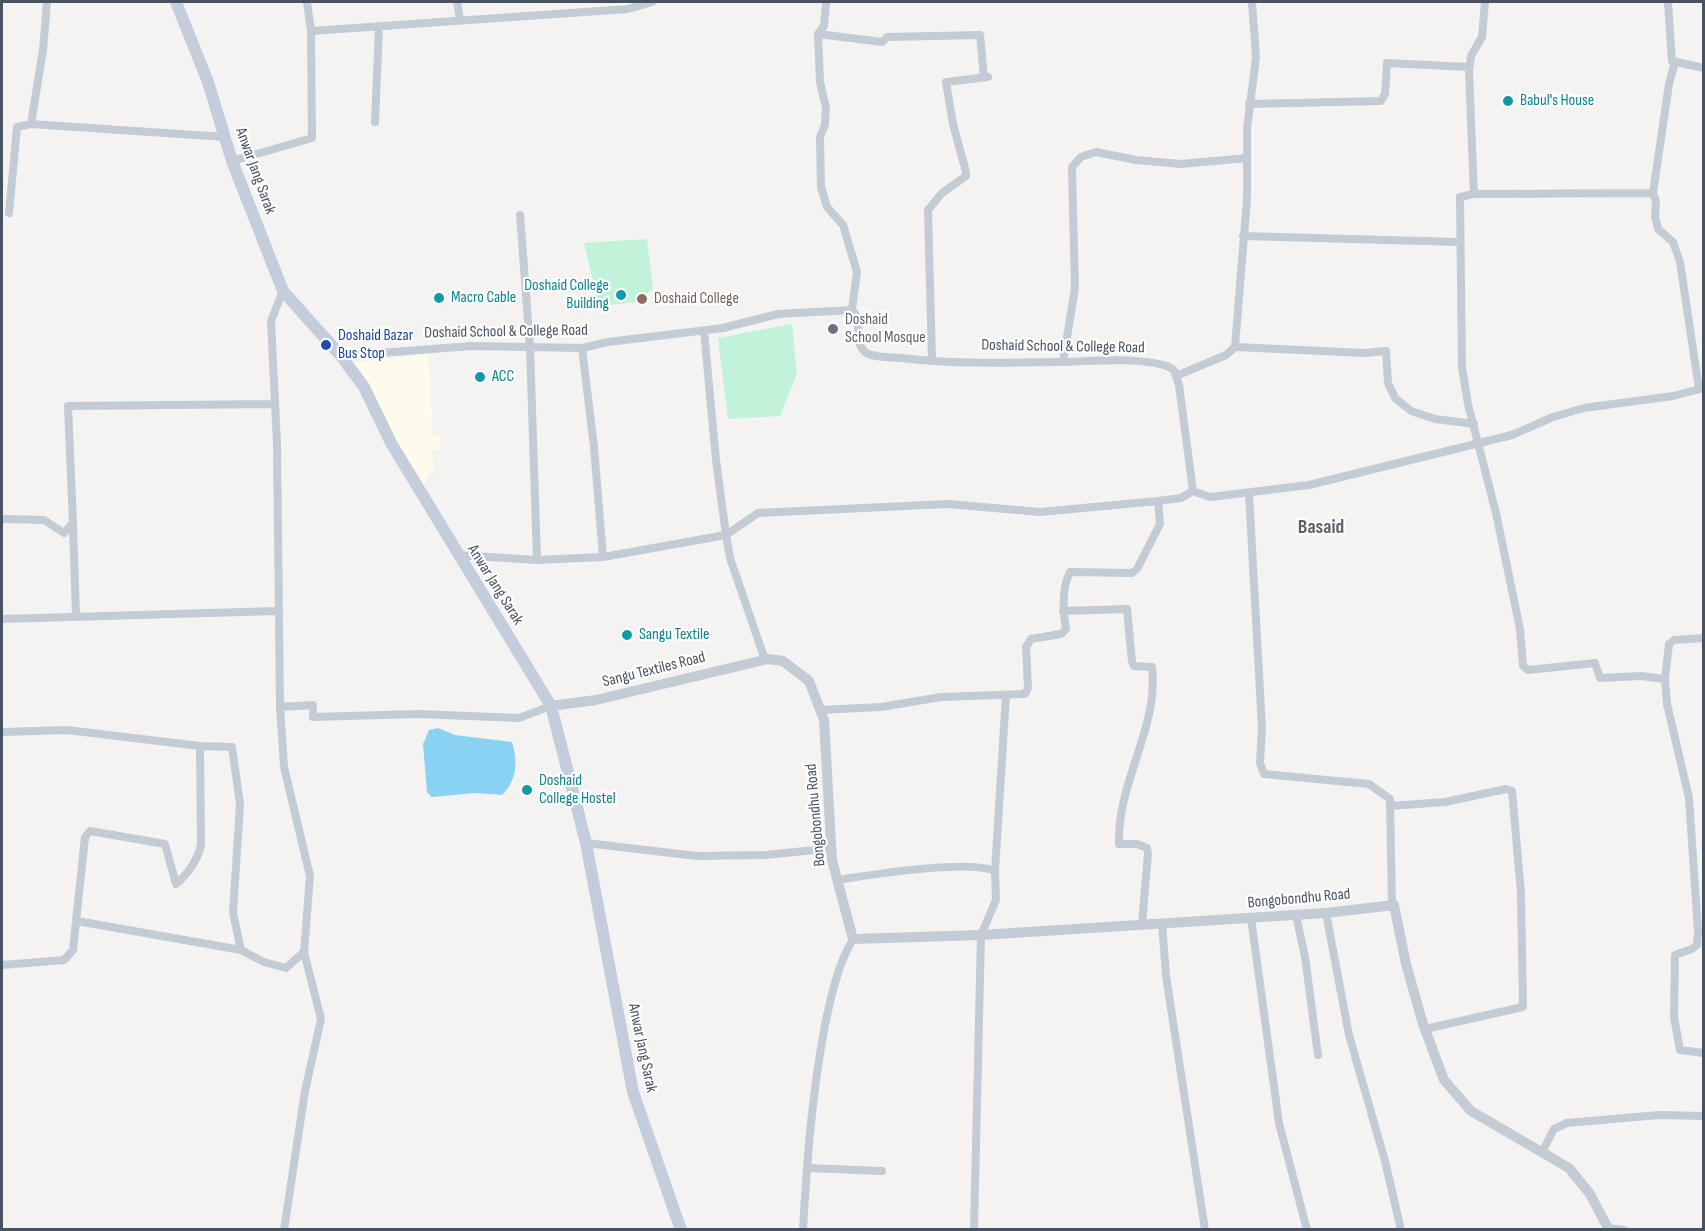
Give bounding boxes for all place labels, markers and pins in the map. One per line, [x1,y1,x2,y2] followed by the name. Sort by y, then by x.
[1520,91,1594,111] place label: Babul's House
[1501,94,1515,108] marker: Babul's House
[524,276,609,314] place label: Doshaid College Building
[451,288,516,308] place label: Macro Cable
[614,288,628,302] marker: Doshaid College Building
[654,289,739,309] place label: Doshaid College
[432,291,446,305] marker: Macro Cable
[635,292,649,306] marker: Doshaid College
[845,310,926,348] place label: Doshaid School Mosque
[826,322,840,336] marker: Doshaid School Mosque
[338,326,413,364] place label: Doshaid Bazar Bus Stop
[319,338,333,352] marker: Doshaid Bazar Bus Stop
[492,367,514,387] place label: ACC
[473,370,487,384] marker: ACC
[639,625,709,645] place label: Sangu Textile
[620,628,634,642] marker: Sangu Textile
[539,771,616,809] place label: Doshaid College Hostel
[520,783,534,797] marker: Doshaid College Hostel

